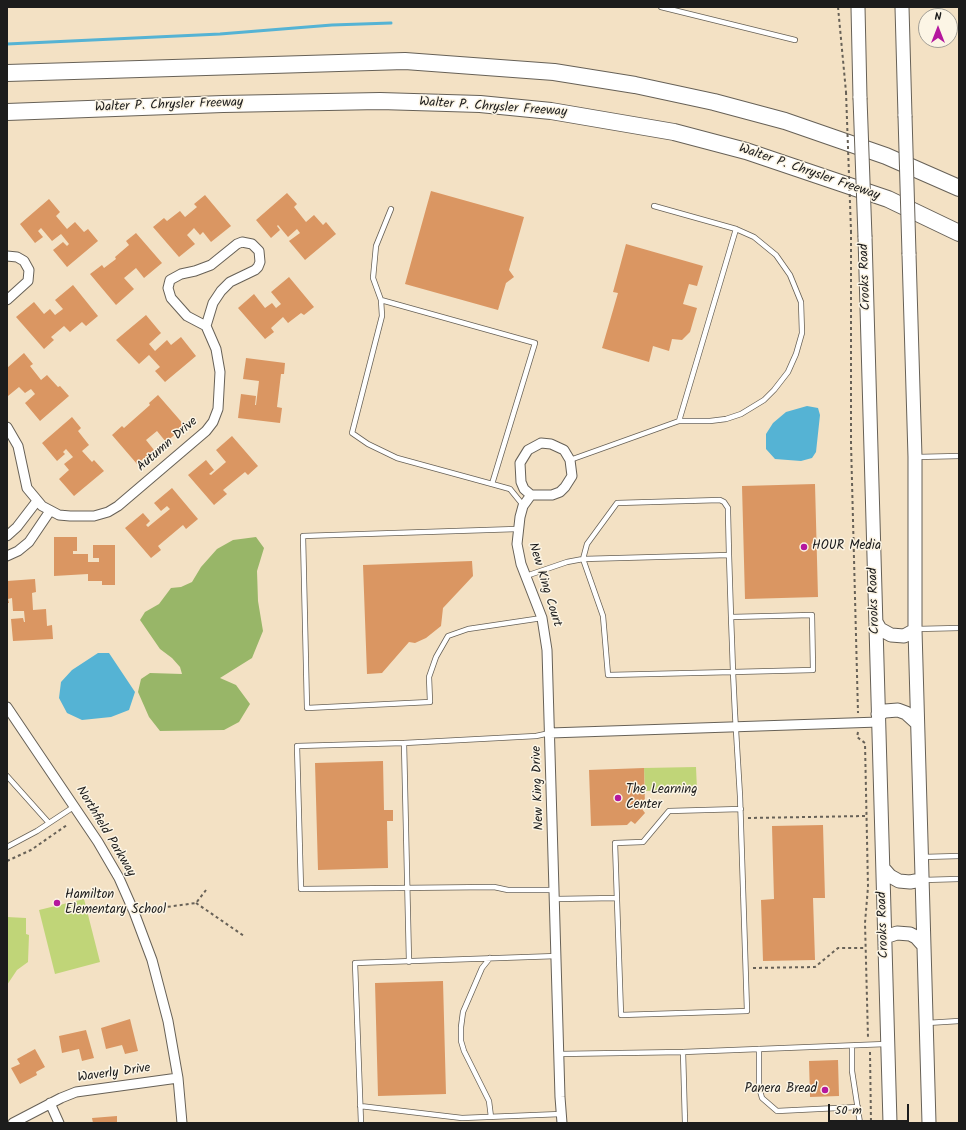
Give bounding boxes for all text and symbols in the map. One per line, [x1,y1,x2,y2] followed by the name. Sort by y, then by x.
[918,8,958,48] north arrow
[935,8,941,26] text: N
[419,95,567,121] street label: Walter P. Chrysler Freeway
[95,96,243,116] street label: Walter P. Chrysler Freeway
[736,142,882,204] street label: Walter P. Chrysler Freeway
[857,243,875,311] street label: Crooks Road
[135,414,201,476] street label: Autumn Drive
[812,539,881,555] place label: HOUR Media
[524,541,564,629] street label: New King Court
[799,542,809,552] marker: HOUR Media
[866,567,884,635] street label: Crooks Road
[530,745,548,831] street label: New King Drive
[626,783,697,814] place label: The Learning Center
[72,784,138,880] street label: Northfield Parkway
[613,793,623,803] marker: The Learning Center
[65,888,166,919] place label: Hamilton Elementary School
[875,891,893,959] street label: Crooks Road
[52,898,62,908] marker: Hamilton Elementary School
[77,1061,151,1087] street label: Waverly Drive
[744,1082,817,1098] place label: Panera Bread
[820,1085,830,1095] marker: Panera Bread
[830,1096,911,1122] scale bar
[835,1101,862,1120] text: 50 m

